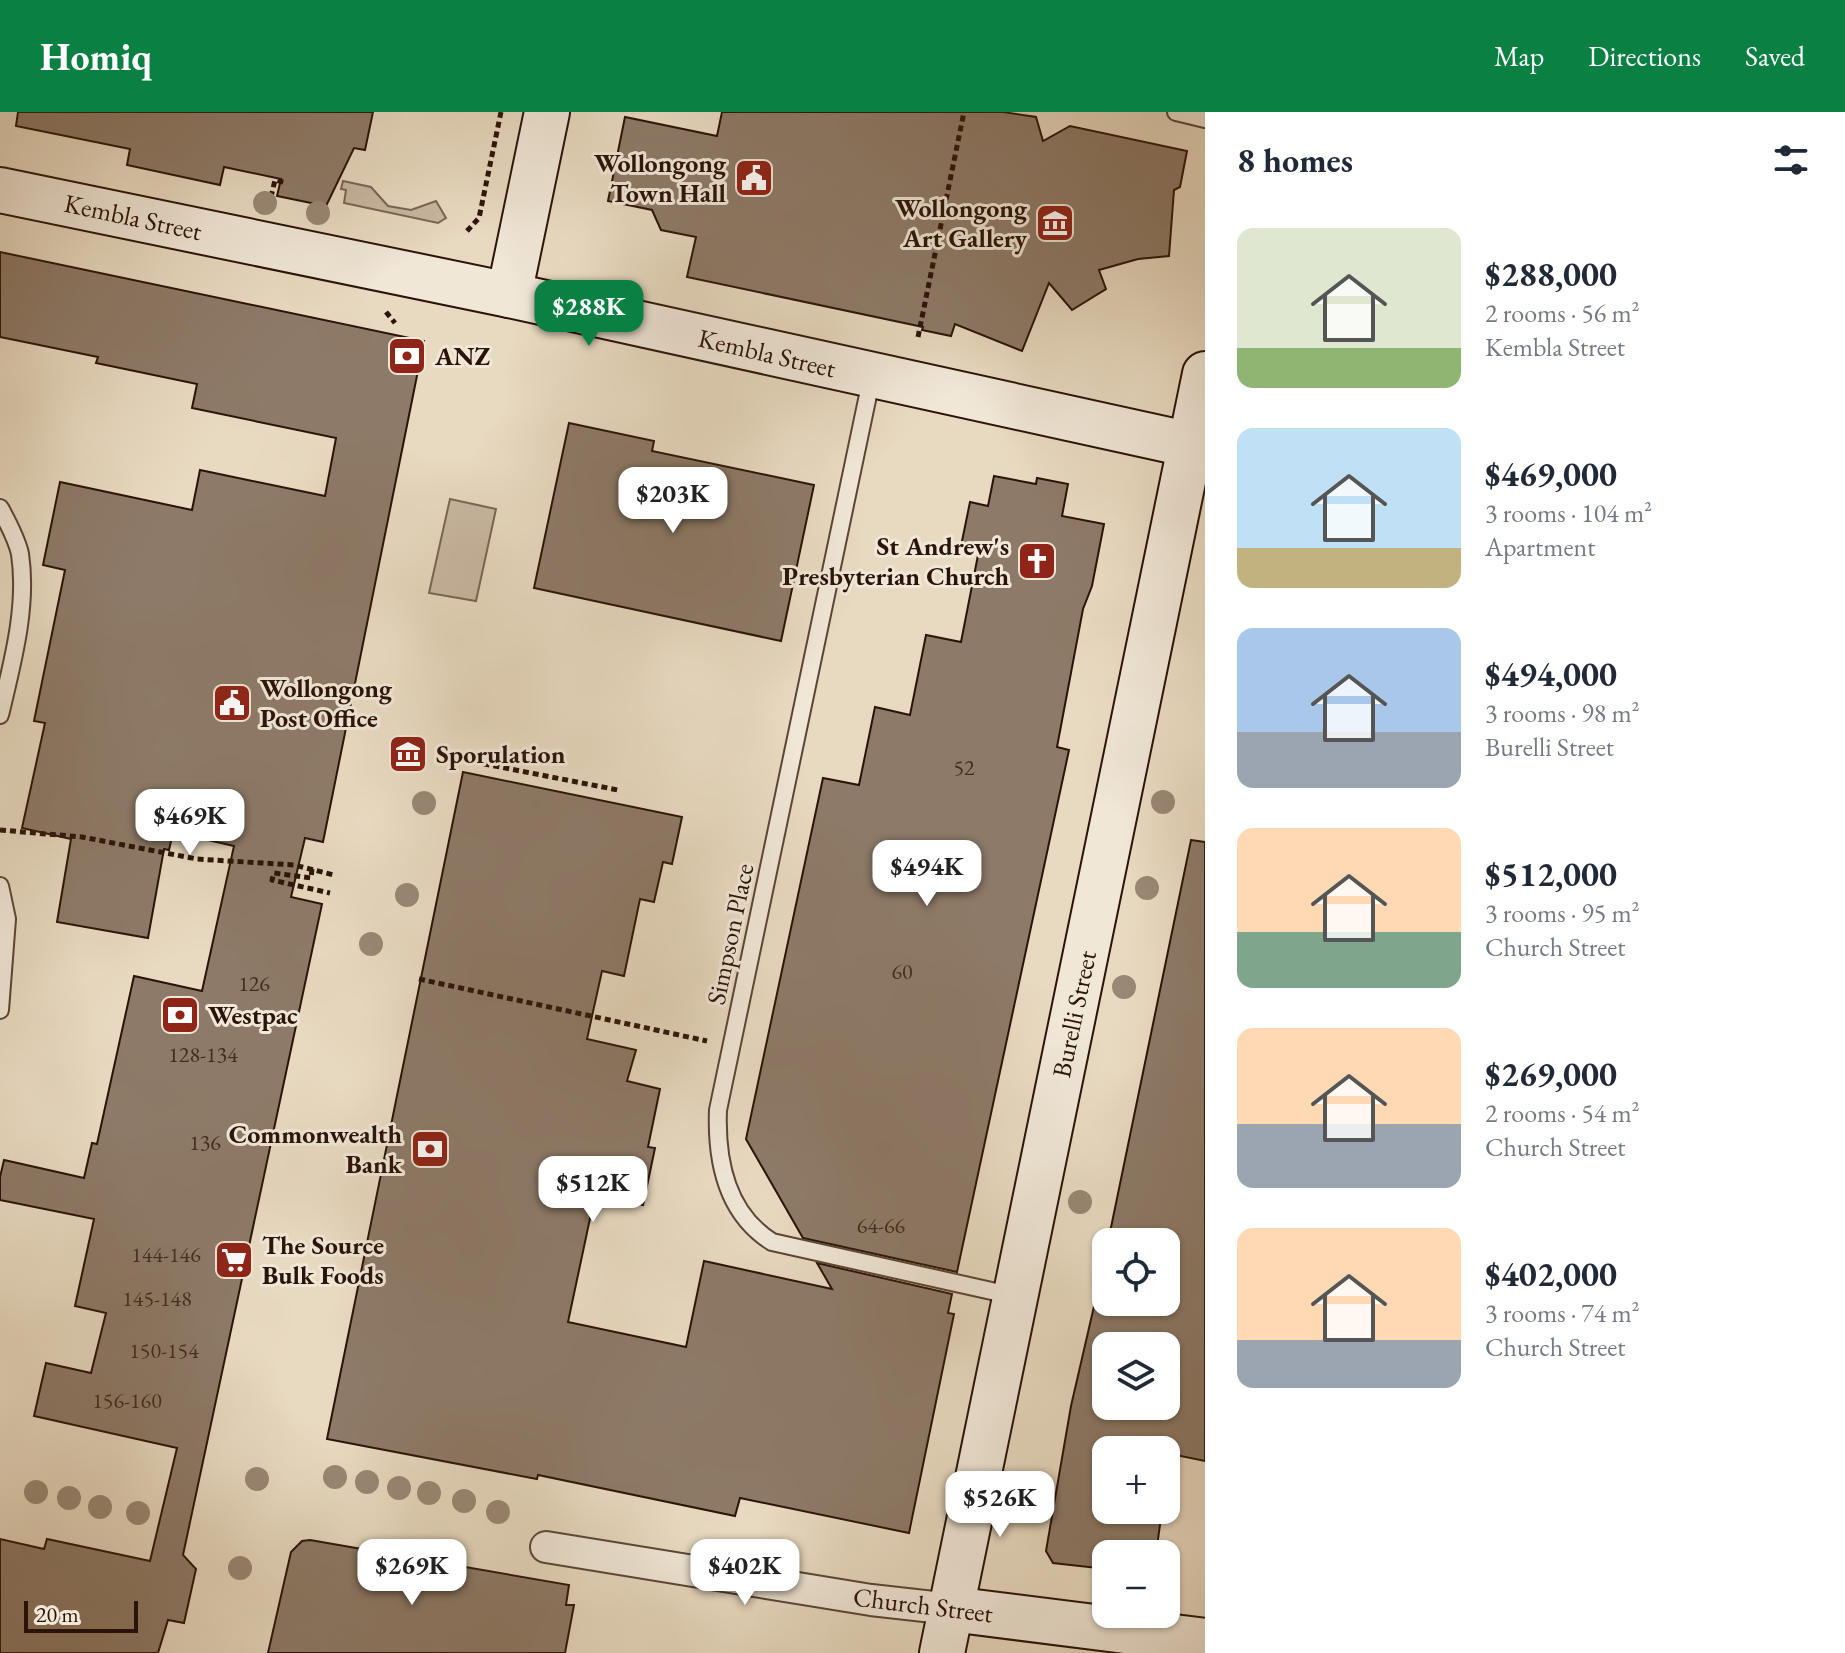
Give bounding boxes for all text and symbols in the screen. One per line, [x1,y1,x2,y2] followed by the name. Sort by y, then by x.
[40,32,152,81] text: Homiq
[1494,38,1544,74] text: Map
[1588,38,1701,74] text: Directions
[1745,38,1805,74] text: Saved
[1237,138,1353,182] text: 8 homes
[1769,138,1813,182] icon: filters
[594,146,727,210] place label: Wollongong Town Hall
[733,157,775,199] public building icon: Wollongong Town Hall
[61,186,205,248] street label: Kembla Street
[895,191,1028,255] place label: Wollongong Art Gallery
[1034,202,1076,244] museum icon: Wollongong Art Gallery
[1485,252,1617,296] text: $288,000
[1301,260,1397,356] icon: home
[533,280,645,348] pin: $288K
[552,289,626,323] text: $288K
[1485,296,1640,330] text: 2 rooms · 56 m²
[695,321,839,385] street label: Kembla Street
[1485,330,1625,364] text: Kembla Street
[386,335,428,377] bank icon: ANZ
[434,339,490,373] place label: ANZ
[1485,452,1617,496] text: $469,000
[1301,460,1397,556] icon: home
[617,467,729,535] pin: $203K
[636,476,710,510] text: $203K
[1485,496,1652,530] text: 3 rooms · 104 m²
[782,529,1009,593] place label: St Andrew's Presbyterian Church
[1485,530,1595,564] text: Apartment
[1016,540,1058,582] church icon: St Andrew's Presbyterian Church
[1485,652,1617,696] text: $494,000
[1301,660,1397,756] icon: home
[260,671,393,735] place label: Wollongong Post Office
[211,682,253,724] public building icon: Wollongong Post Office
[1485,696,1640,730] text: 3 rooms · 98 m²
[1485,730,1614,764] text: Burelli Street
[387,733,429,775] museum icon: Sporulation
[436,737,566,771] place label: Sporulation
[953,753,975,782] house number: 52
[134,789,246,857] pin: $469K
[153,798,227,832] text: $469K
[871,840,983,908] pin: $494K
[890,849,964,883] text: $494K
[1485,852,1617,896] text: $512,000
[698,860,762,1008] street label: Simpson Place
[1301,860,1397,956] icon: home
[1485,896,1640,930] text: 3 rooms · 95 m²
[1485,930,1626,964] text: Church Street
[1044,947,1104,1081] street label: Burelli Street
[891,957,913,986] house number: 60
[238,969,270,998] house number: 126
[159,994,201,1036] bank icon: Westpac
[208,998,298,1032] place label: Westpac
[168,1040,238,1069] house number: 128-134
[1485,1052,1617,1096] text: $269,000
[1301,1060,1397,1156] icon: home
[1485,1096,1640,1130] text: 2 rooms · 54 m²
[229,1117,403,1181] place label: Commonwealth Bank
[189,1128,221,1157] house number: 136
[409,1128,451,1170] bank icon: Commonwealth Bank
[1485,1130,1626,1164] text: Church Street
[537,1156,649,1224] pin: $512K
[556,1165,630,1199] text: $512K
[857,1211,906,1240] house number: 64-66
[262,1228,384,1292] place label: The Source Bulk Foods
[1092,1228,1180,1628] map controls
[1092,1228,1180,1316] button: locate
[213,1239,255,1281] supermarket icon: The Source Bulk Foods
[131,1240,201,1269] house number: 144-146
[1485,1252,1617,1296] text: $402,000
[1301,1260,1397,1356] icon: home
[122,1284,192,1313] house number: 145-148
[1485,1296,1640,1330] text: 3 rooms · 74 m²
[1485,1330,1626,1364] text: Church Street
[1092,1332,1180,1420] button: layers
[129,1336,199,1365] house number: 150-154
[92,1386,162,1415] house number: 156-160
[1092,1436,1180,1524] button: +
[944,1471,1056,1539] pin: $526K
[963,1480,1037,1514] text: $526K
[356,1539,468,1607] pin: $269K
[689,1539,801,1607] pin: $402K
[1092,1540,1180,1628] button: −
[375,1548,449,1582] text: $269K
[708,1548,782,1582] text: $402K
[851,1580,995,1630] street label: Church Street
[24,1597,138,1633] scale bar
[36,1600,79,1629] text: 20 m

